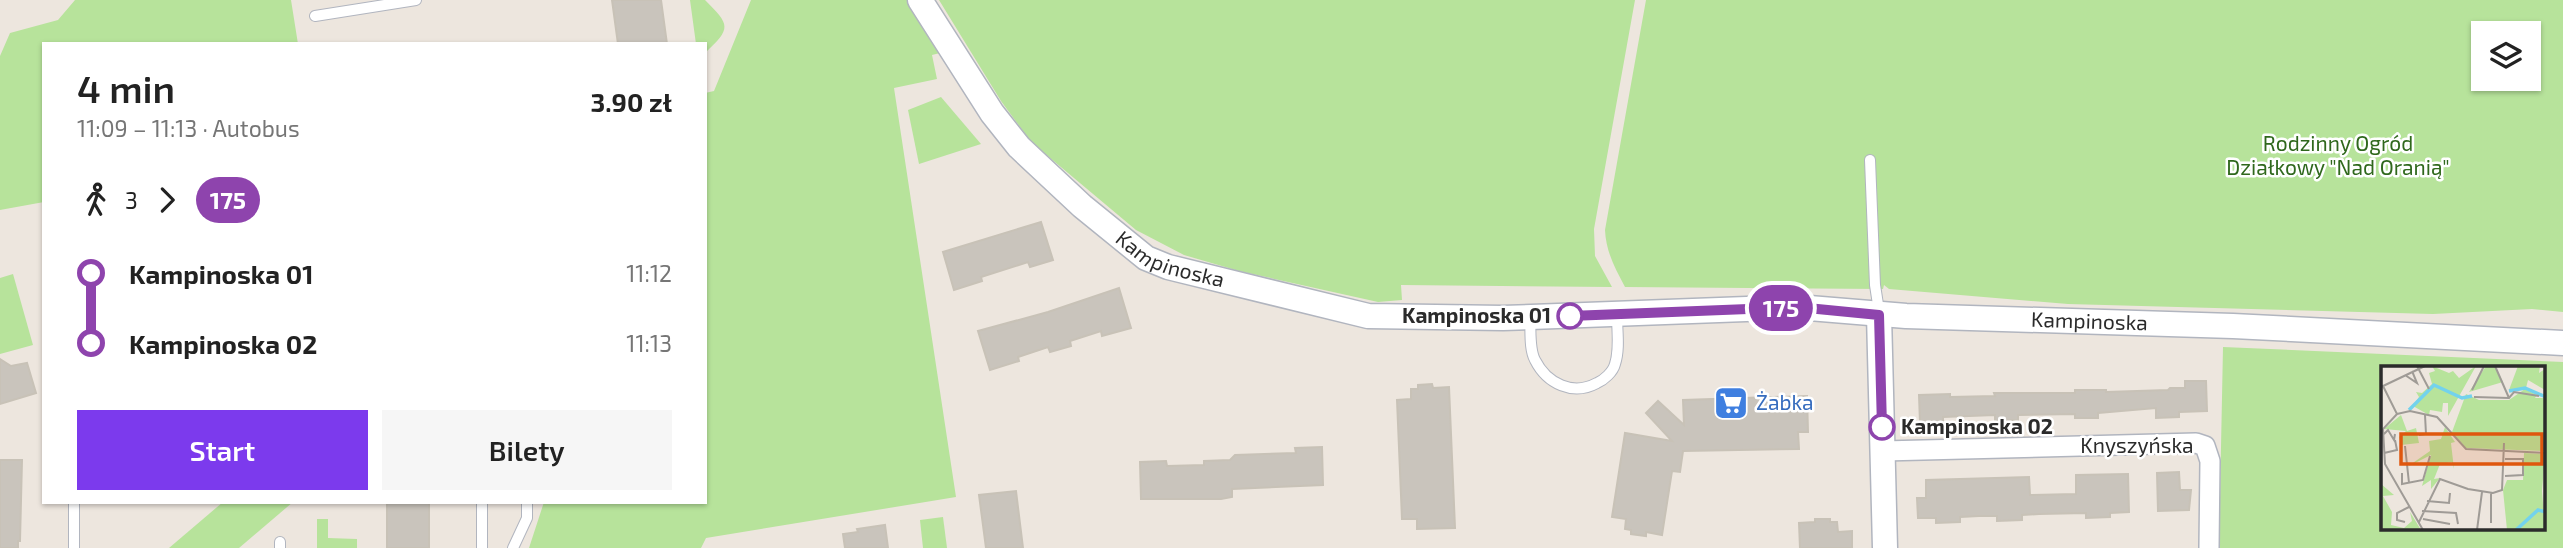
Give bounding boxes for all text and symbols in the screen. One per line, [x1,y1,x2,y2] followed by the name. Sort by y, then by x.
[2471,21,2541,91] map controls
[2471,21,2541,91] button: layers
[77,65,175,111] text: 4 min
[591,86,672,117] text: 3.90 zł
[77,114,300,142] text: 11:09 – 11:13 · Autobus
[2226,130,2450,179] park label: Rodzinny Ogród Działkowy "Nad Oranią"
[77,181,115,219] icon: walk
[148,181,186,219] icon: forward
[210,185,246,214] text: 175
[125,186,138,214] text: 3
[1111,225,1227,291] street label: Kampinoska
[129,258,313,289] text: Kampinoska 01
[626,259,672,287] text: 11:12
[1741,285,1821,331] line badge: 175
[1763,293,1799,322] text: 175
[1402,302,1551,327] place label: Kampinoska 01
[1557,303,1583,329] marker: Kampinoska 01
[2031,306,2148,334] street label: Kampinoska
[129,328,317,359] text: Kampinoska 02
[626,329,672,357] text: 11:13
[2381,366,2546,530] inset map
[1712,384,1750,422] supermarket icon: Żabka
[1756,389,1814,414] place label: Żabka
[77,410,368,490] button: Start
[382,410,672,490] button: Bilety
[1901,413,2053,438] place label: Kampinoska 02
[1869,414,1895,440] marker: Kampinoska 02
[2080,432,2194,457] street label: Knyszyńska

